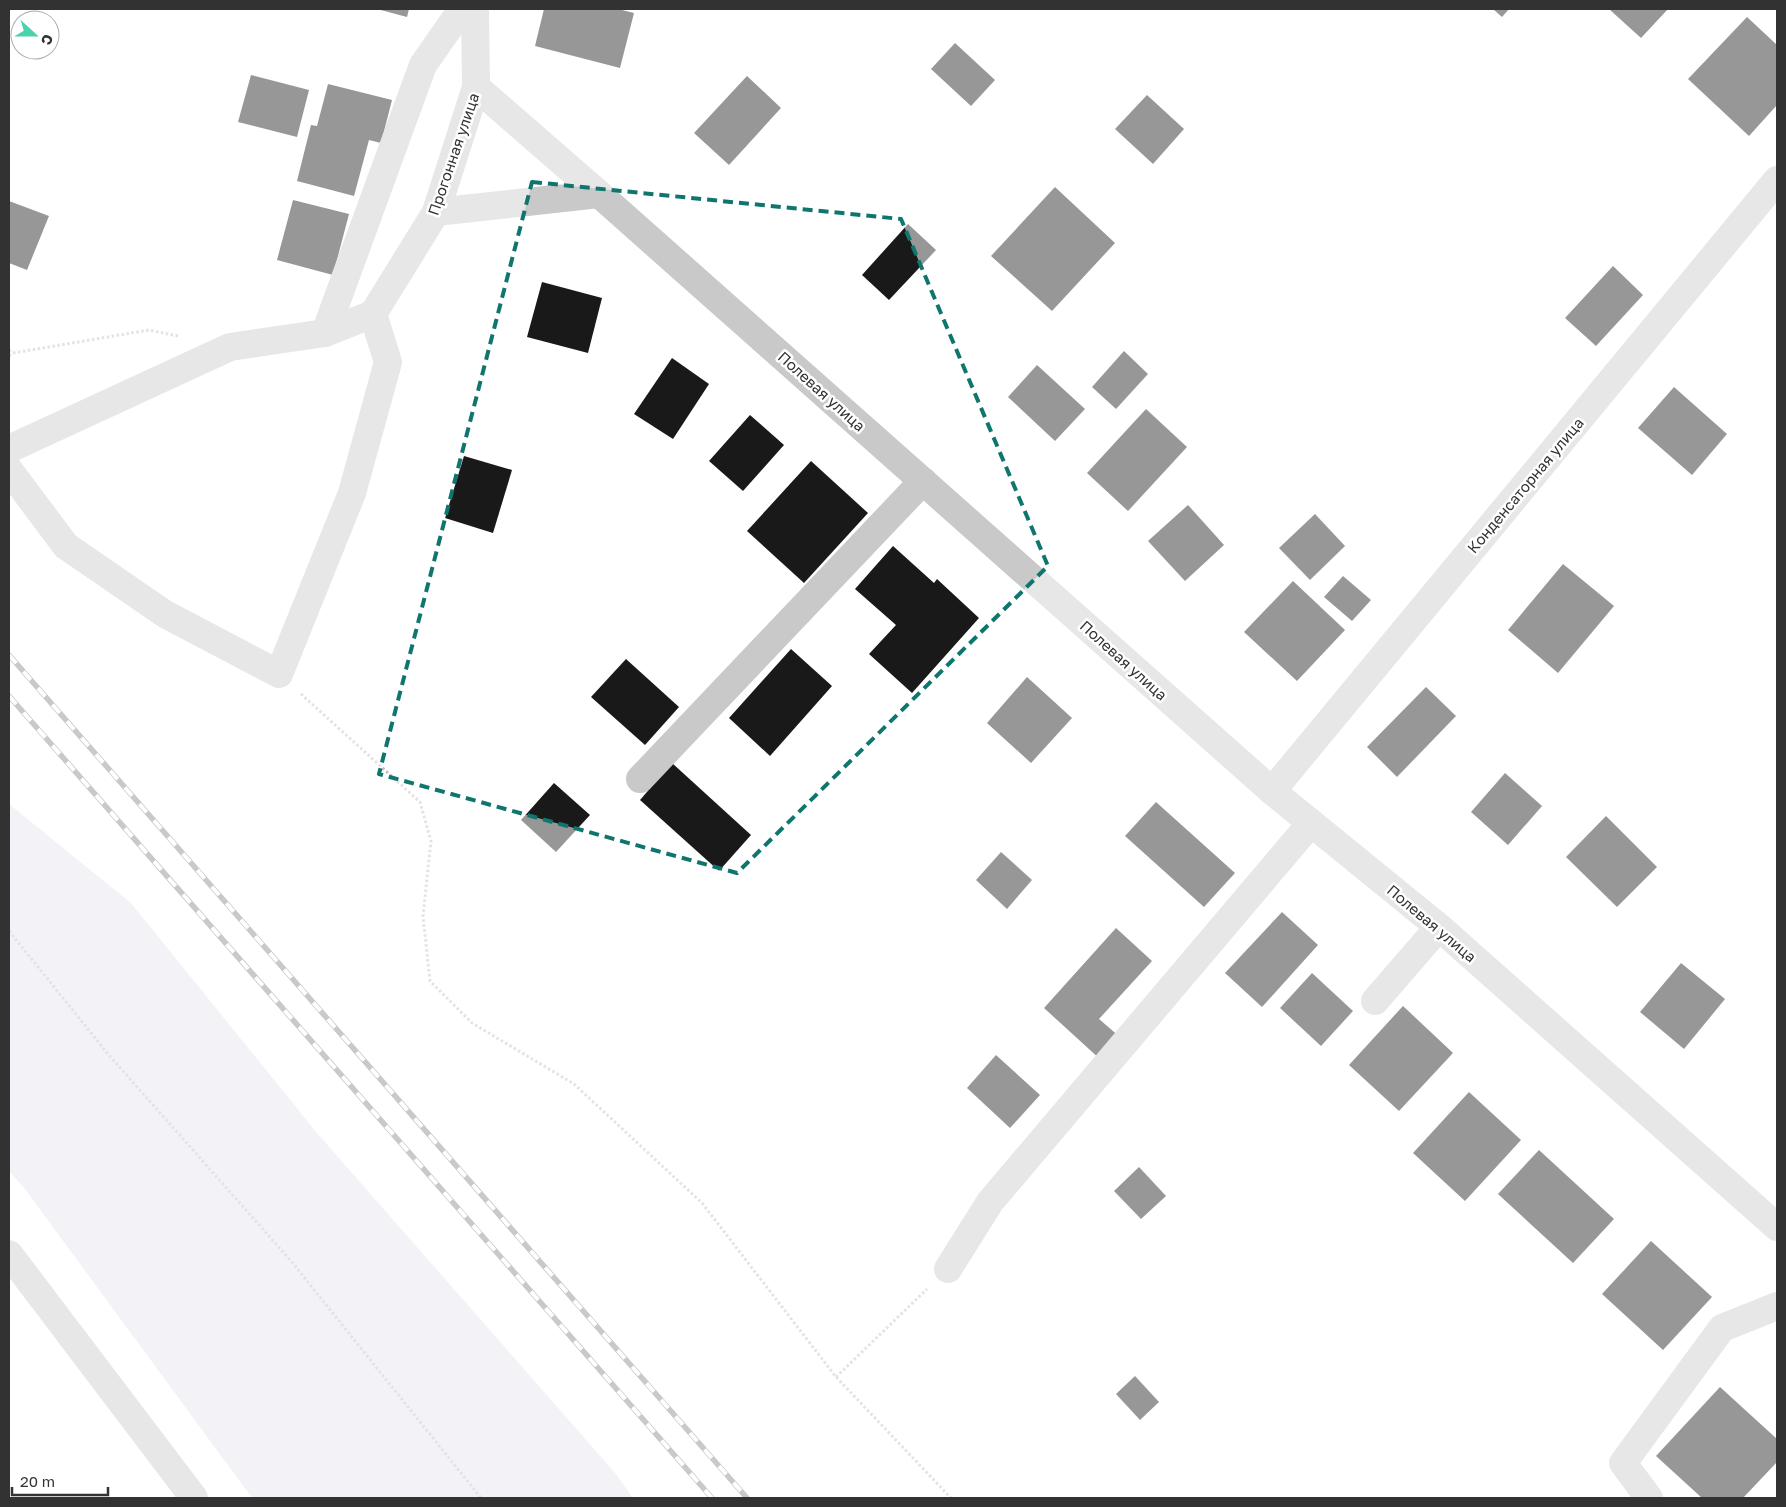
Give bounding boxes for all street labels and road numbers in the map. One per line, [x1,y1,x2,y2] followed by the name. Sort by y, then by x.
[424,90,482,218] street label: Прогонная улица
[775,347,869,435] street label: Полевая улица
[1463,414,1587,556] street label: Конденсаторная улица
[1077,616,1171,704] street label: Полевая улица
[1384,881,1480,965] street label: Полевая улица

